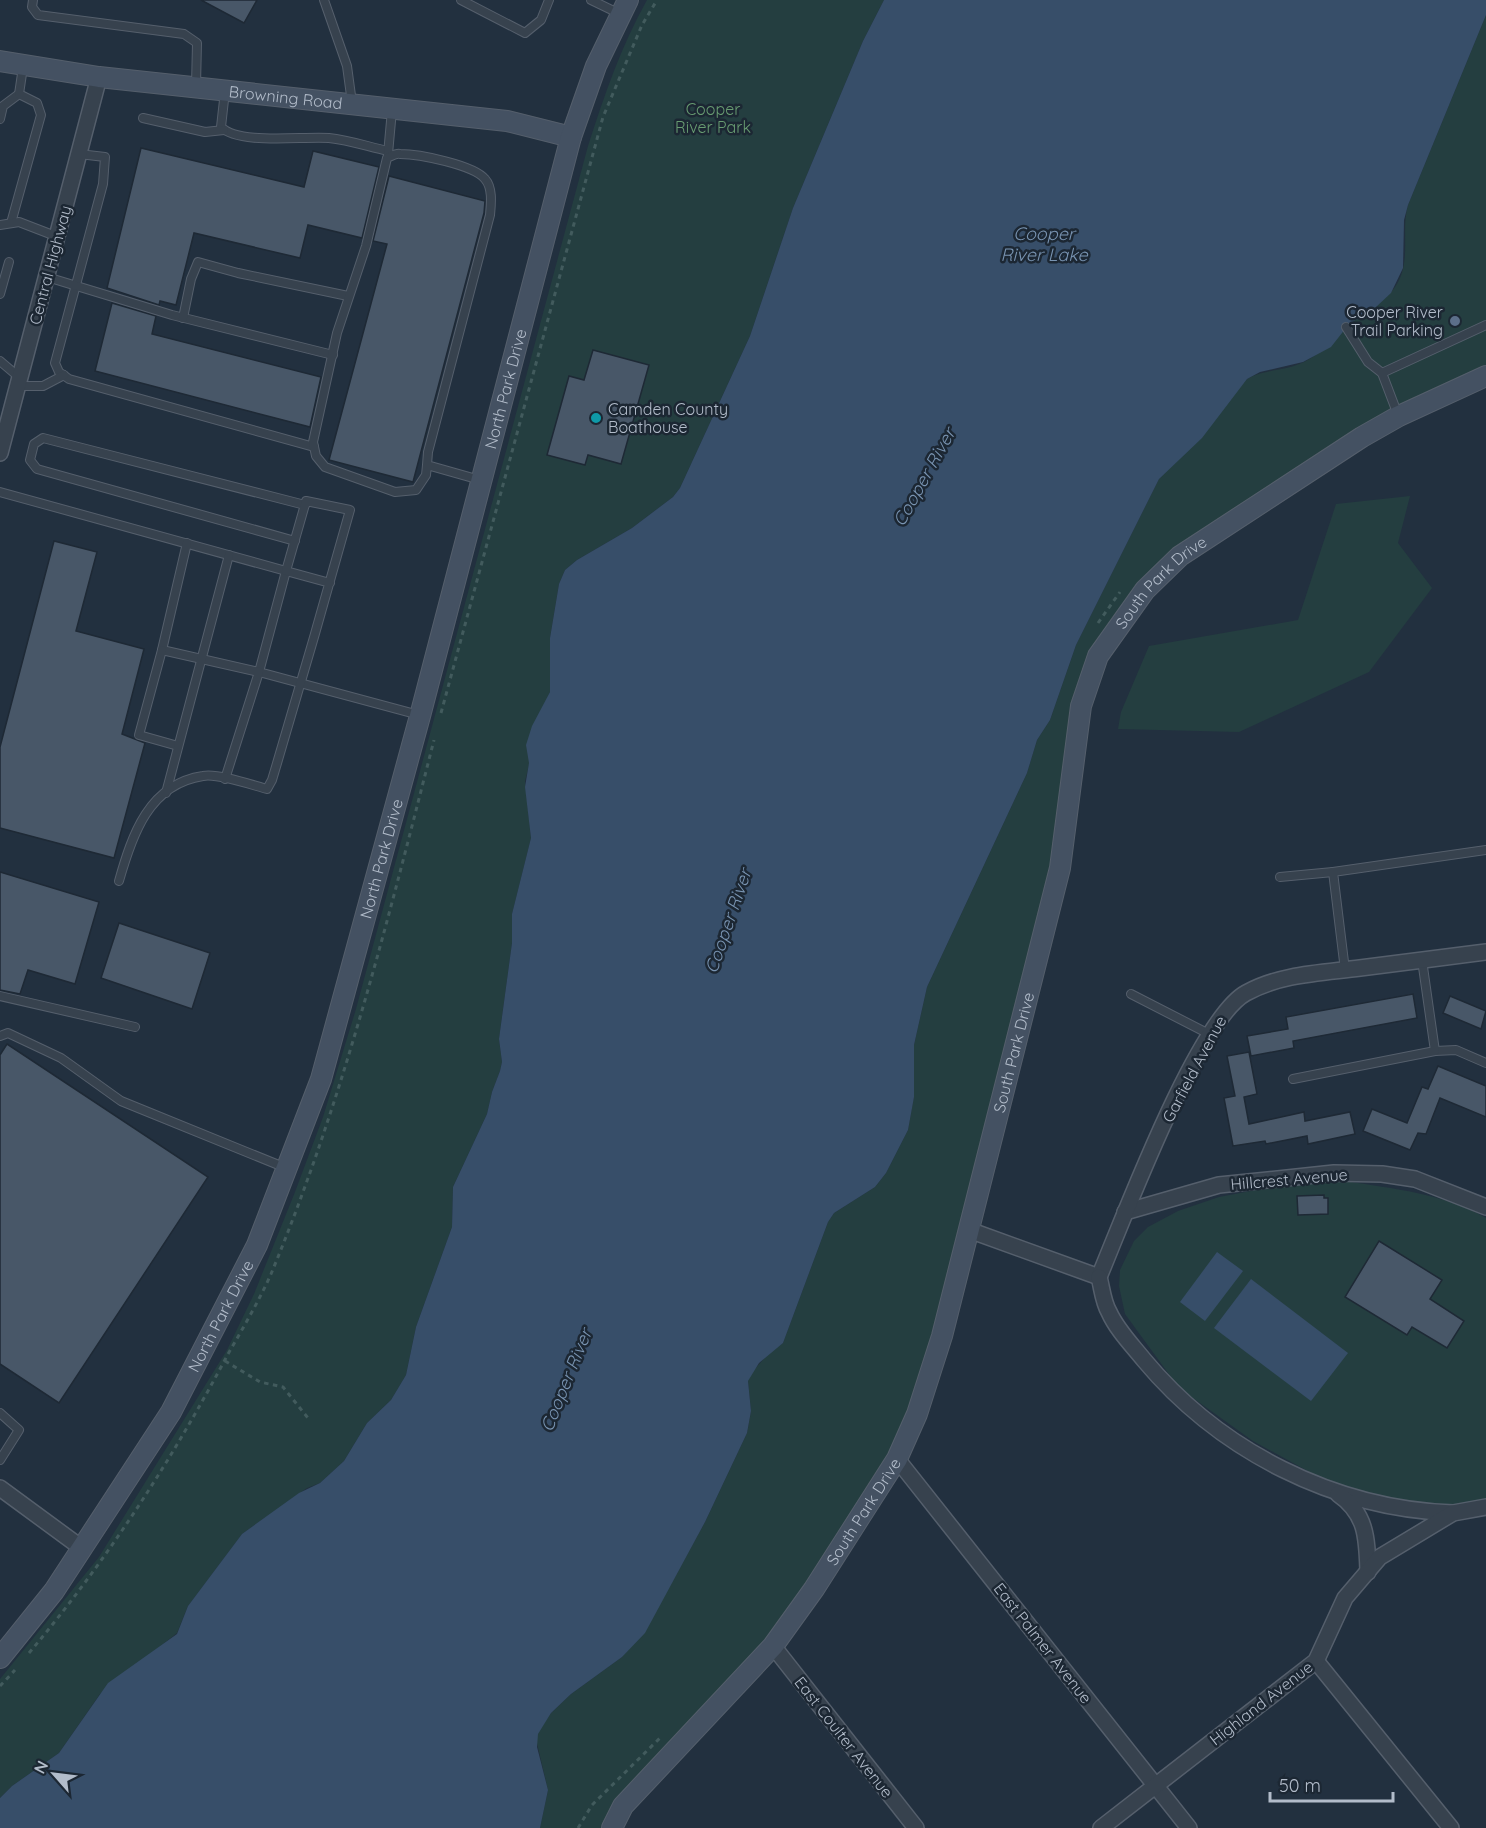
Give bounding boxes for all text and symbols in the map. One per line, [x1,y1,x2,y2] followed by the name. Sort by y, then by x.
[228,81,343,113] street label: Browning Road
[675,99,751,137] park label: Cooper River Park
[24,203,76,327] street label: Central Highway
[1000,222,1088,266] water label: Cooper River Lake
[1346,302,1443,340] place label: Cooper River Trail Parking
[1448,314,1462,328] marker: Cooper River Trail Parking
[480,327,531,451] street label: North Park Drive
[608,399,728,437] place label: Camden County Boathouse
[589,411,603,425] marker: Camden County Boathouse
[888,422,961,530] water label: Cooper River
[1111,531,1210,633] street label: South Park Drive
[355,797,407,921] street label: North Park Drive
[699,864,757,976] water label: Cooper River
[989,990,1038,1115] street label: South Park Drive
[1158,1012,1230,1126] street label: Garfield Avenue
[1230,1164,1348,1194] street label: Hillcrest Avenue
[183,1257,258,1375] street label: North Park Drive
[535,1323,598,1435] water label: Cooper River
[822,1454,905,1569] street label: South Park Drive
[990,1579,1096,1707] street label: East Palmer Avenue
[1205,1657,1317,1749] street label: Highland Avenue
[790,1672,898,1802] street label: East Coulter Avenue
[24,1744,84,1804] north arrow
[29,1757,52,1777] text: N
[1270,1765,1393,1803] scale bar
[1279,1774,1321,1797] text: 50 m

